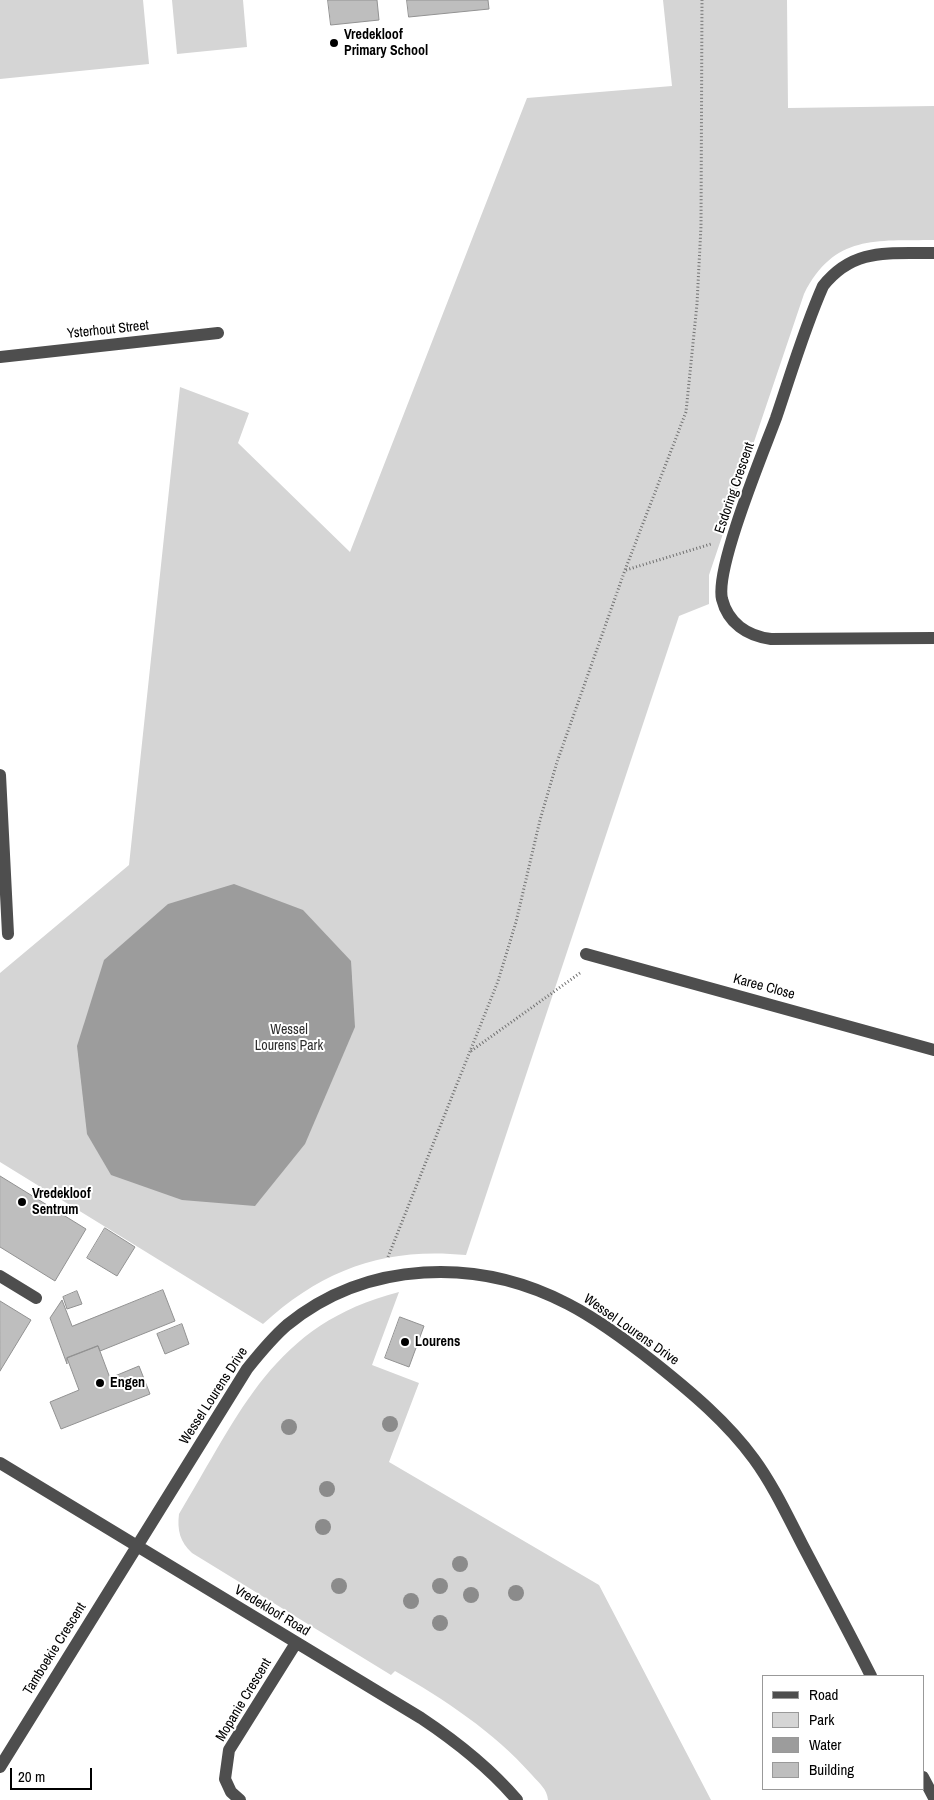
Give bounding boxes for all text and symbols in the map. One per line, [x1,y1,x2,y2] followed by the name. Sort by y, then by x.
[344,27,428,59] place label: Vredekloof Primary School
[328,37,340,49] marker: Vredekloof Primary School
[66,317,150,343] street label: Ysterhout Street
[712,440,758,536] street label: Esdoring Crescent
[731,971,797,1003] street label: Karee Close
[255,1022,323,1054] park label: Wessel Lourens Park
[32,1186,91,1218] place label: Vredekloof Sentrum
[16,1196,28,1208] marker: Vredekloof Sentrum
[580,1291,682,1369] street label: Wessel Lourens Drive
[415,1334,460,1350] place label: Lourens
[399,1336,411,1348] marker: Lourens
[176,1344,252,1448] street label: Wessel Lourens Drive
[110,1375,145,1391] place label: Engen
[94,1377,106,1389] marker: Engen
[231,1582,313,1640] street label: Vredekloof Road
[20,1600,90,1698] street label: Tamboekie Crescent
[213,1655,275,1745] street label: Mopanie Crescent
[762,1675,924,1790] legend
[809,1684,838,1705] text: Road
[809,1709,834,1730] text: Park
[809,1734,841,1755] text: Water
[12,1758,95,1790] scale bar
[809,1759,854,1780] text: Building
[18,1766,45,1787] text: 20 m

